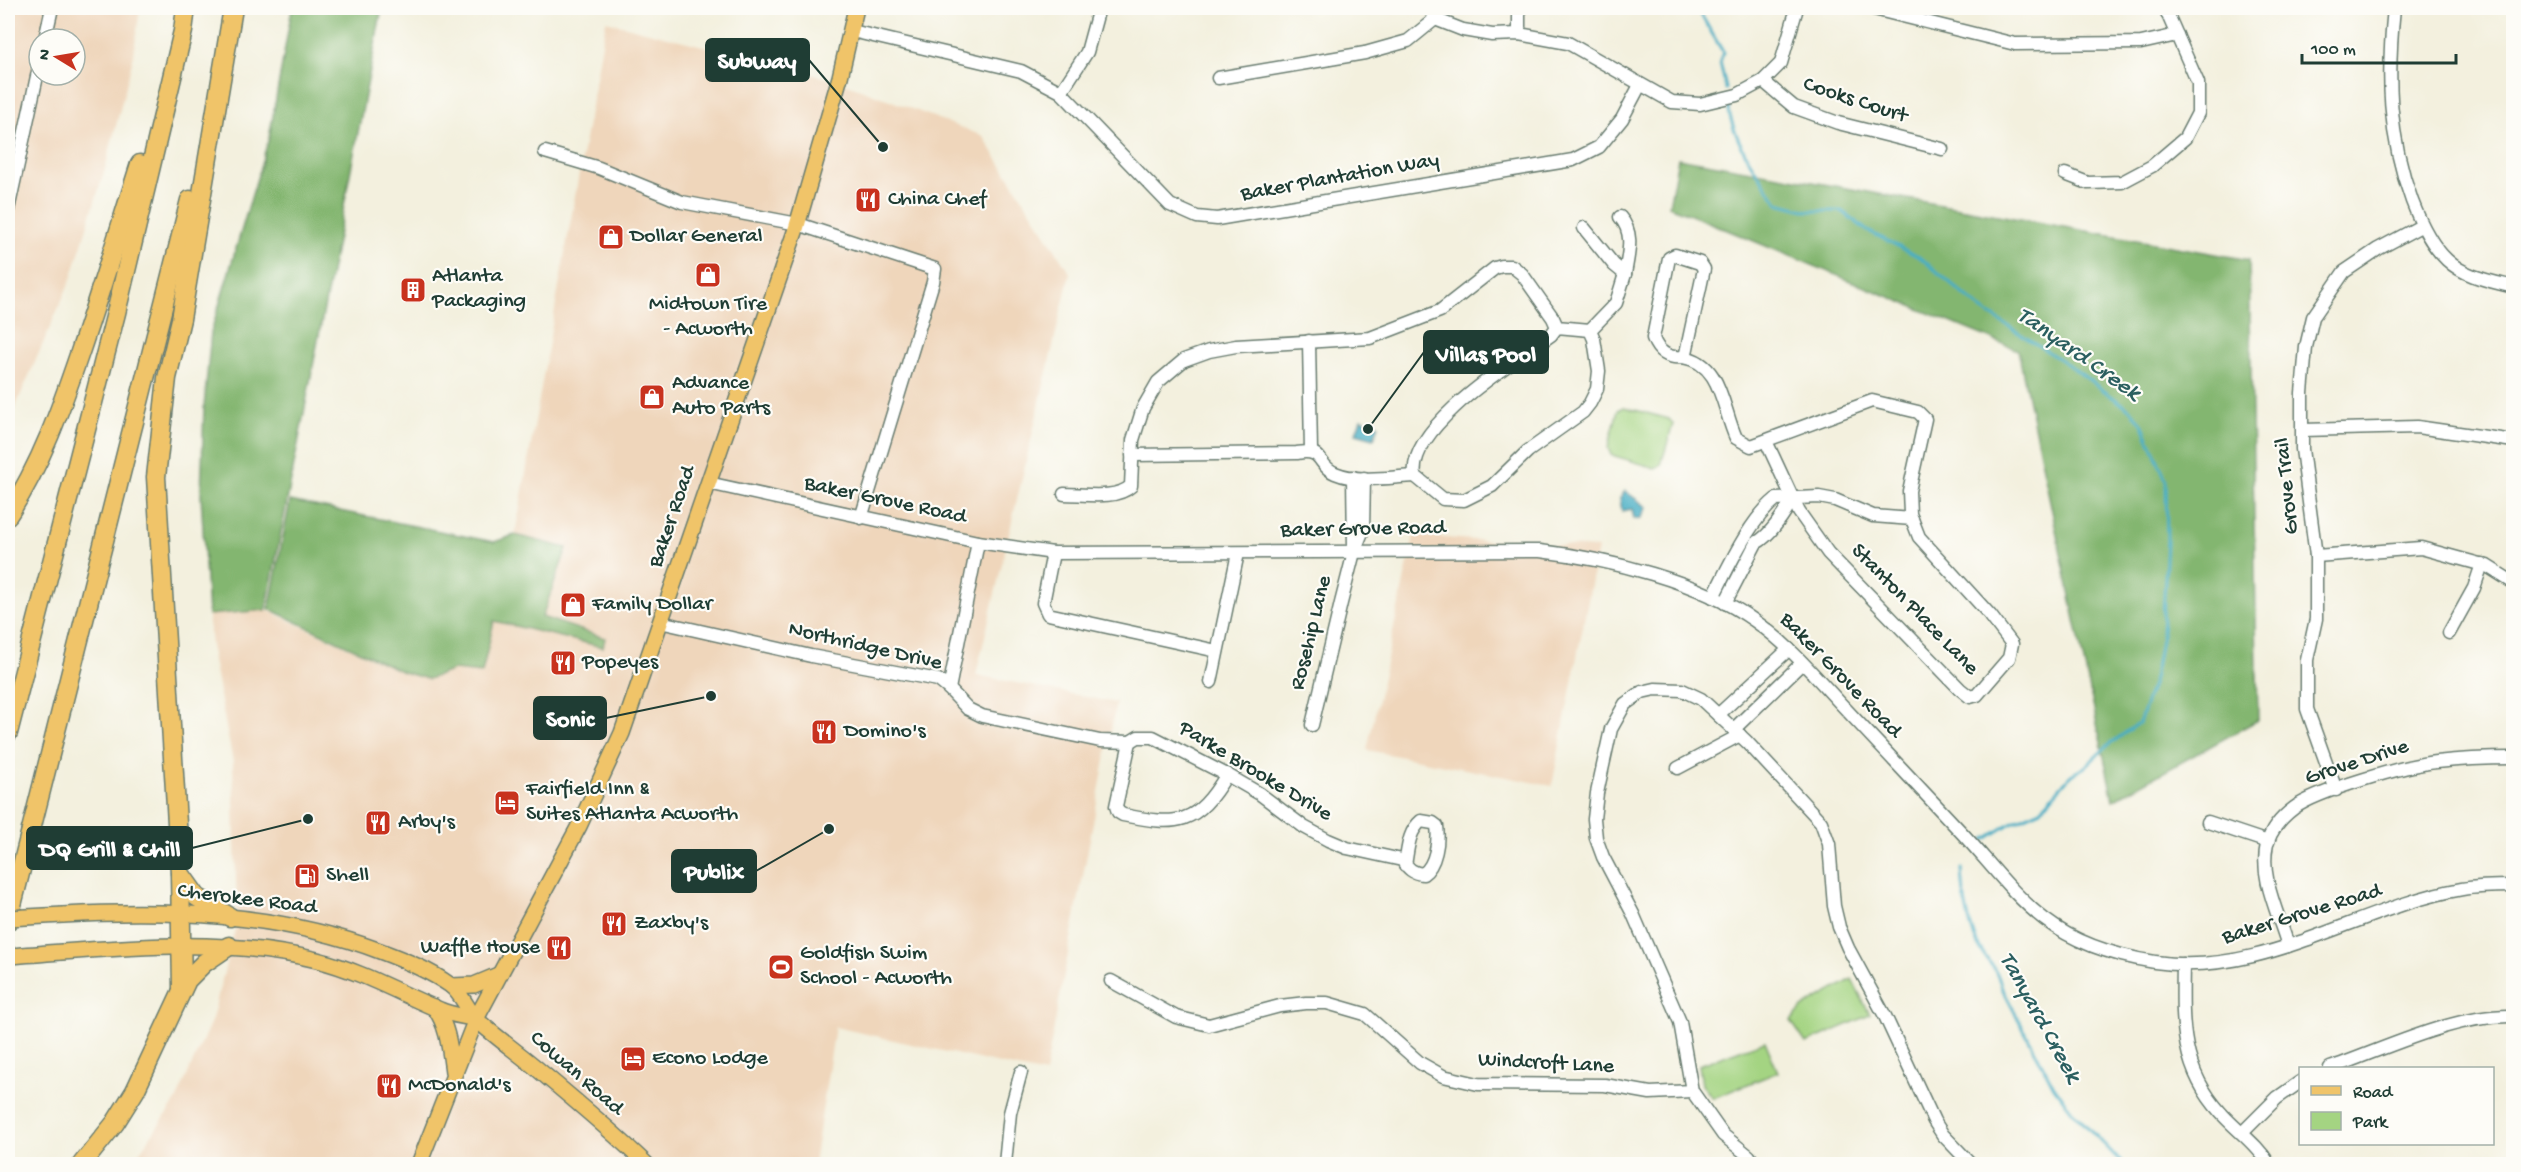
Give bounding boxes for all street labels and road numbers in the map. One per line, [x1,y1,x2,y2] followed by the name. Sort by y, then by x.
[1799,72,1912,131] street label: Cooks Court
[1238,148,1441,208] street label: Baker Plantation Way
[2270,436,2306,536] street label: Grove Trail
[643,461,703,572] street label: Baker Road
[801,471,970,531] street label: Baker Grove Road
[1279,516,1448,544] street label: Baker Grove Road
[1844,539,1984,682] street label: Stanton Place Lane
[1285,572,1339,693] street label: Rosehip Lane
[1773,607,1908,746] street label: Baker Grove Road
[786,617,945,677] street label: Northridge Drive
[1173,715,1337,828] street label: Parke Brooke Drive
[2302,734,2413,792] street label: Grove Drive
[2218,878,2387,952] street label: Baker Grove Road
[176,879,320,922] street label: Cherokee Road
[524,1026,630,1123] street label: Cowan Road
[1477,1047,1615,1081] street label: Windcroft Lane

